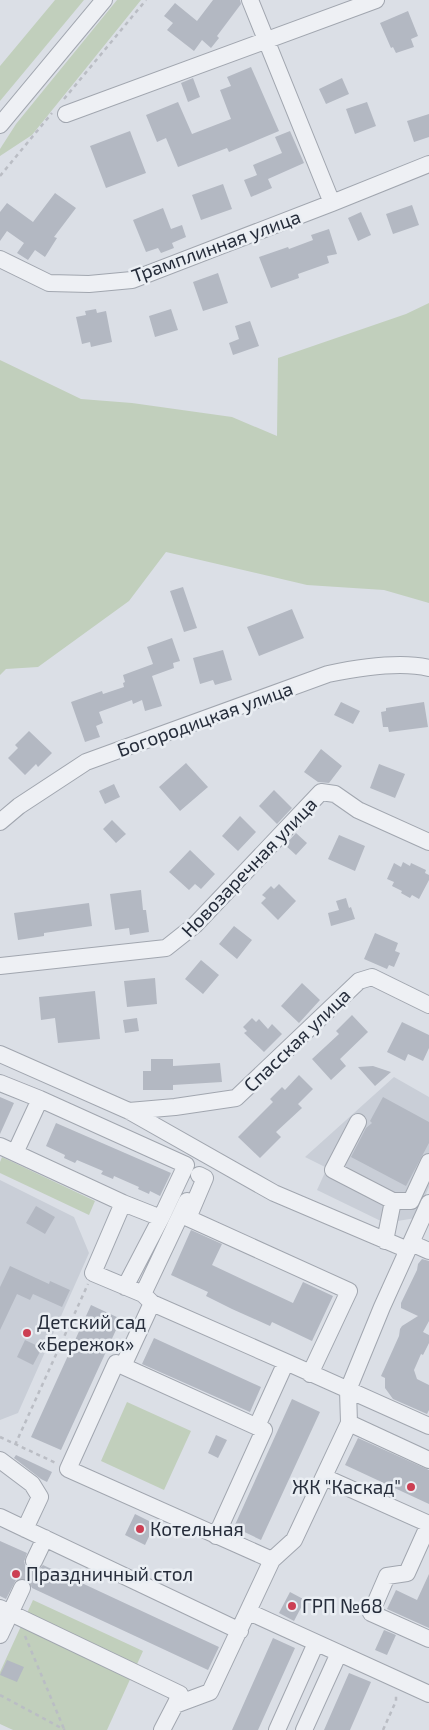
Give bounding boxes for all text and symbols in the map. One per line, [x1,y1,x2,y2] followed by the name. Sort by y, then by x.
[128,204,304,288] street label: Трамплинная улица
[114,676,296,762] street label: Богородицкая улица
[176,792,322,942] street label: Новозаречная улица
[239,983,355,1097] street label: Спасская улица
[37,1310,146,1355] place label: Детский сад «Бережок»
[21,1327,33,1339] marker: Детский сад «Бережок»
[292,1475,401,1498] place label: ЖК "Каскад"
[405,1481,417,1493] marker: ЖК "Каскад"
[150,1517,244,1540] place label: Котельная
[134,1523,146,1535] marker: Котельная
[26,1562,193,1585] place label: Праздничный стол
[10,1568,22,1580] marker: Праздничный стол
[302,1594,383,1617] place label: ГРП №68
[286,1600,298,1612] marker: ГРП №68

